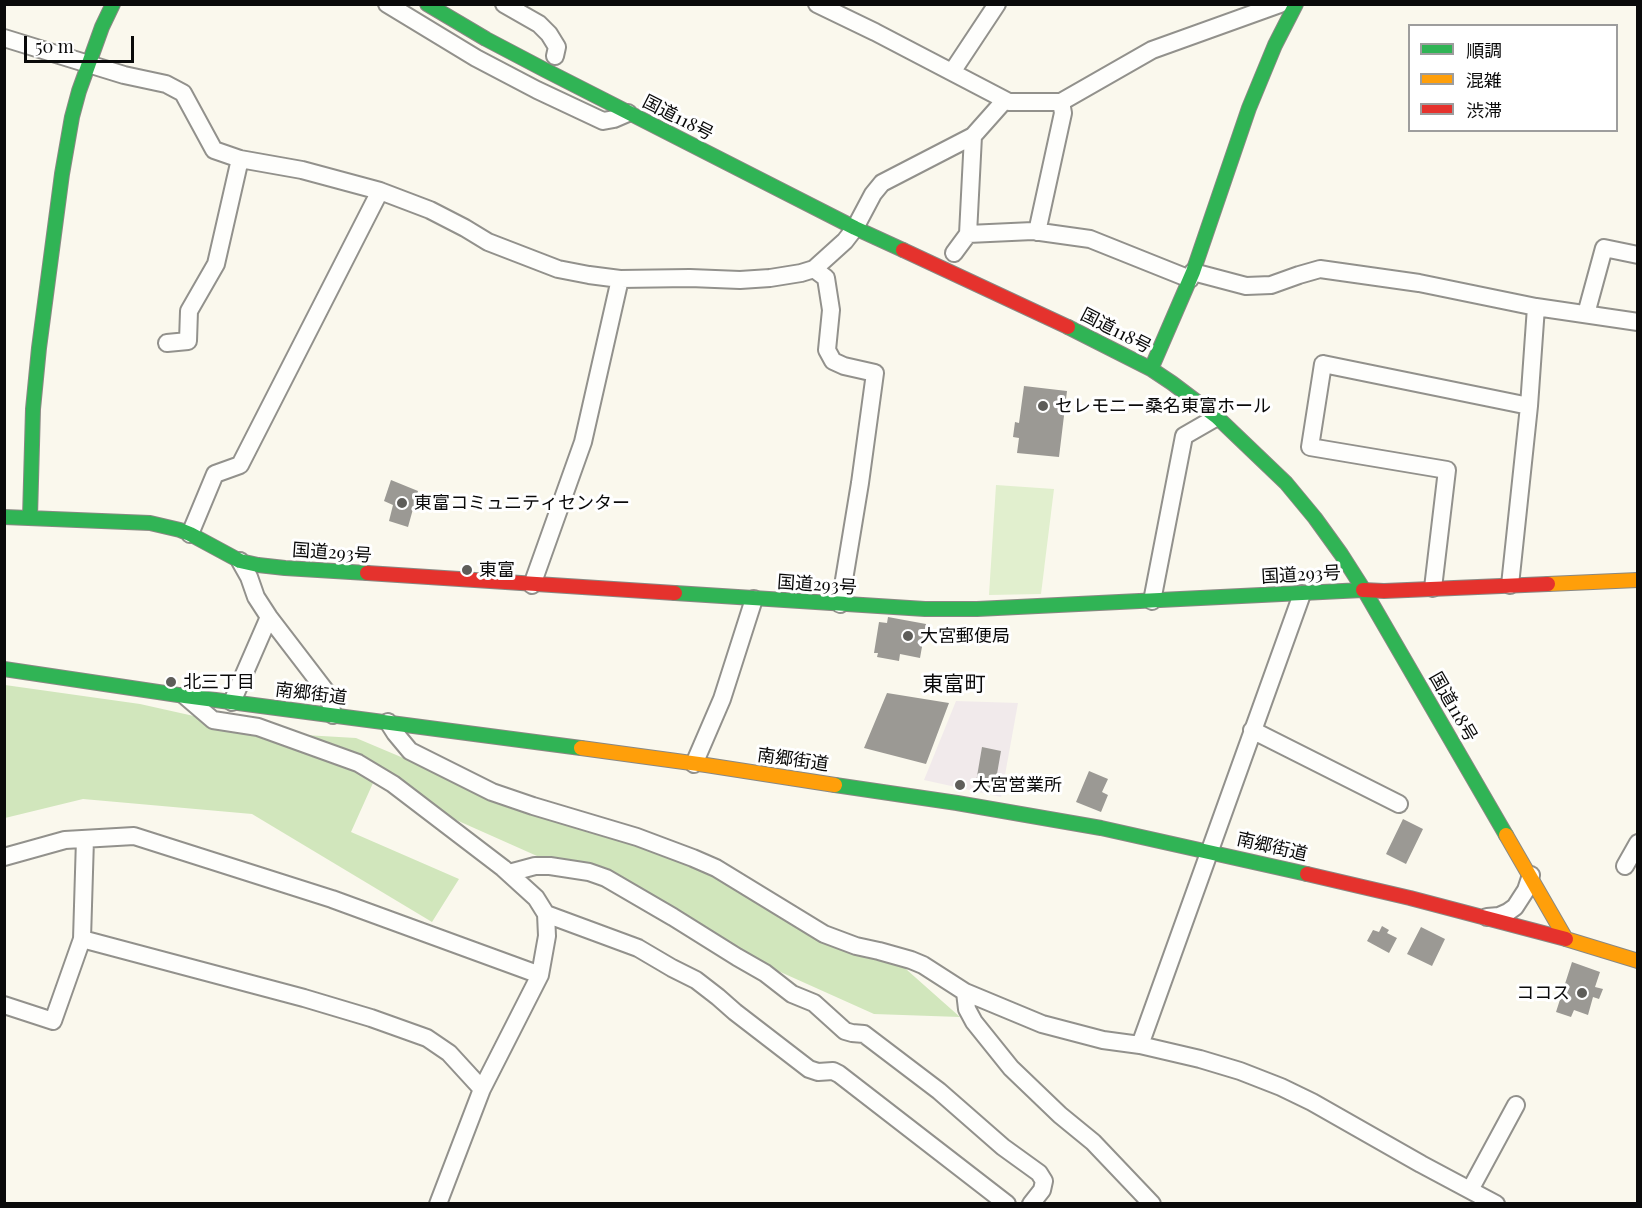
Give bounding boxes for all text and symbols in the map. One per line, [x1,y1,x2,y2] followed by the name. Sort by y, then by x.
[27,24,136,62] scale bar
[1408,24,1618,132] legend
[35,34,74,58] text: 50 m
[1466,38,1502,62] text: 順調
[1466,68,1502,92] text: 混雑
[639,91,717,145] street label: 国道118号
[1466,98,1502,122] text: 渋滞
[1077,304,1155,358] street label: 国道118号
[1055,395,1271,417] place label: セレモニー桑名東富ホール
[1036,399,1050,413] marker: セレモニー桑名東富ホール
[414,492,630,514] place label: 東富コミュニティセンター
[395,496,409,510] marker: 東富コミュニティセンター
[291,539,373,567] street label: 国道293号
[479,559,515,581] place label: 東富
[1261,562,1341,588] street label: 国道293号
[460,563,474,577] marker: 東富
[776,571,858,599] street label: 国道293号
[920,625,1010,647] place label: 大宮郵便局
[901,629,915,643] marker: 大宮郵便局
[1424,668,1482,746] street label: 国道118号
[183,671,255,693] place label: 北三丁目
[923,671,985,697] district label: 東富町
[164,675,178,689] marker: 北三丁目
[274,679,348,709] street label: 南郷街道
[756,744,830,776] street label: 南郷街道
[972,774,1062,796] place label: 大宮営業所
[953,778,967,792] marker: 大宮営業所
[1234,828,1310,866] street label: 南郷街道
[1516,982,1570,1004] place label: ココス
[1575,986,1589,1000] marker: ココス

